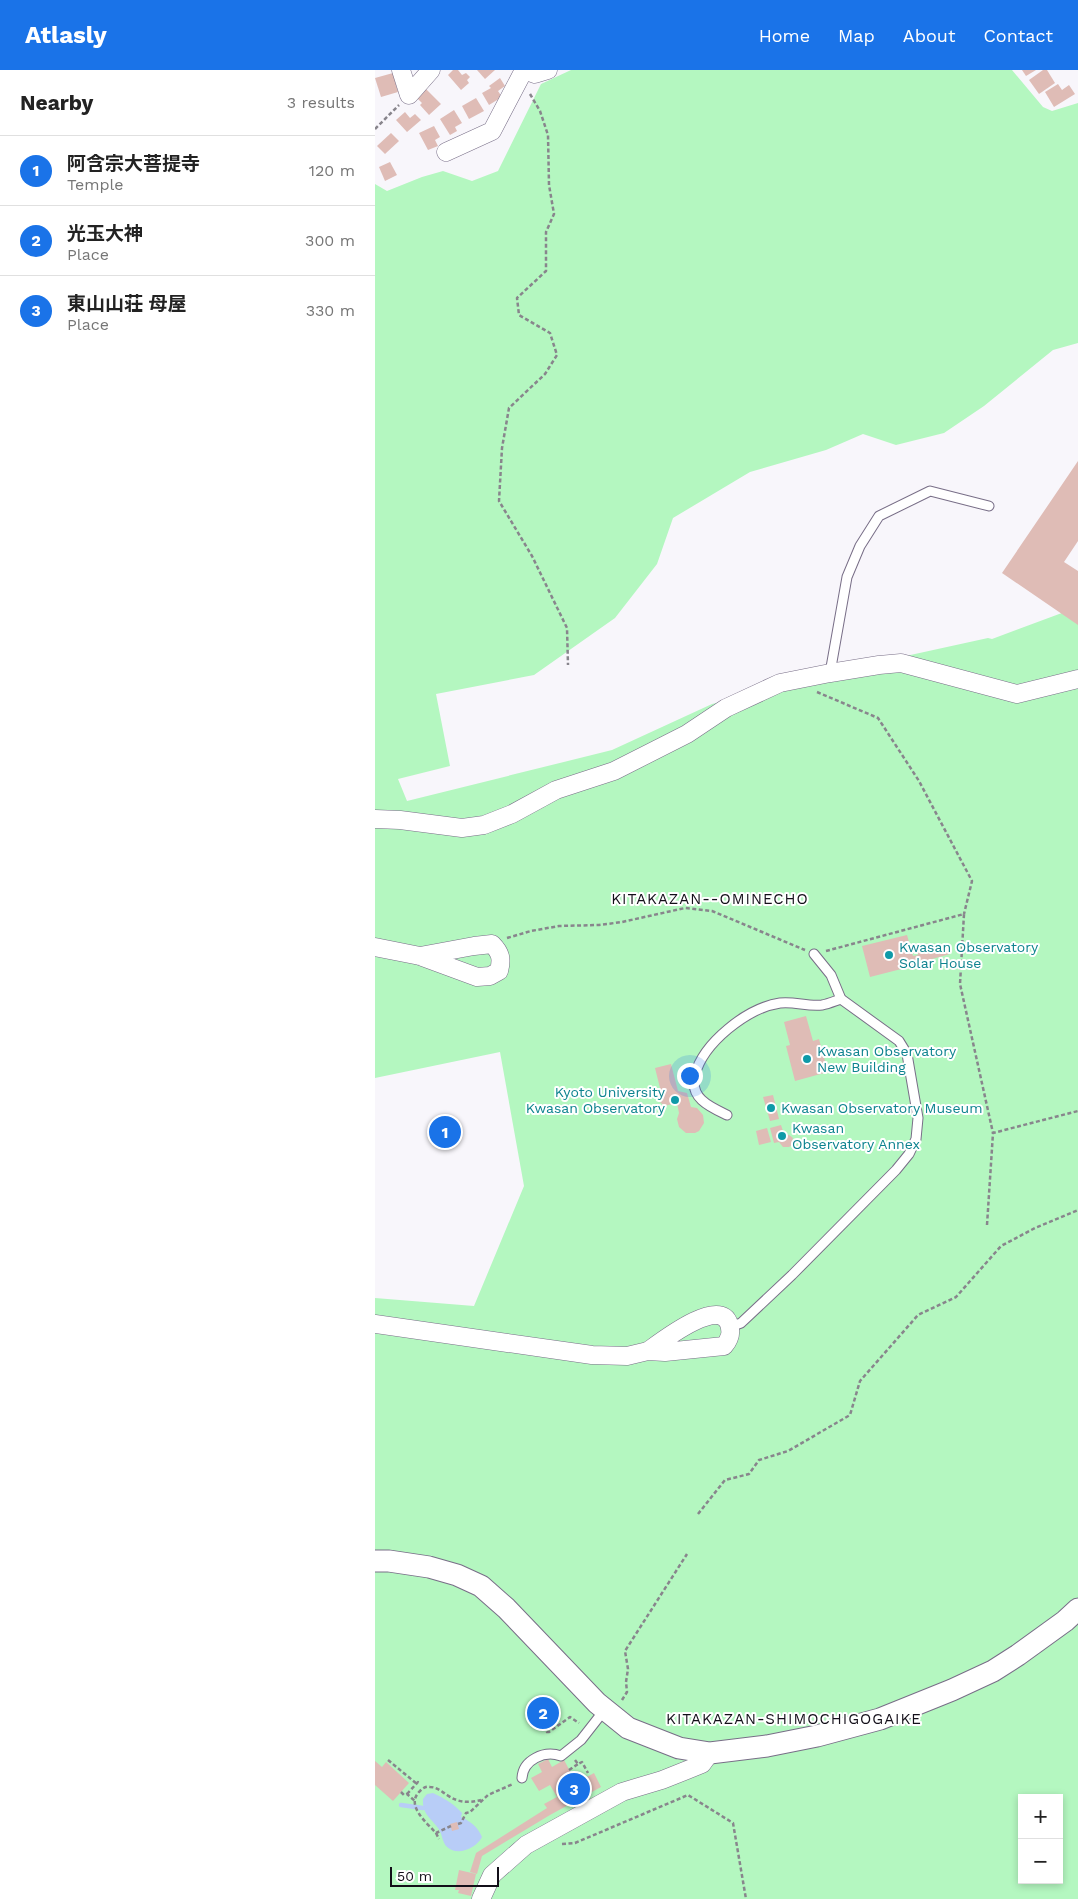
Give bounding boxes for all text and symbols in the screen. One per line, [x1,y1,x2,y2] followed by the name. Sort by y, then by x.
[25,21,107,49] text: Atlasly
[759,25,810,46] text: Home
[838,25,875,46] text: Map
[903,25,955,46] text: About
[983,25,1053,46] text: Contact
[20,90,93,115] text: Nearby
[287,93,355,112] text: 3 results
[67,152,200,175] text: 阿含宗大菩提寺
[33,161,39,180] text: 1
[309,161,355,180] text: 120 m
[67,175,124,194] text: Temple
[67,222,143,245] text: 光玉大神
[31,231,41,250] text: 2
[305,231,355,250] text: 300 m
[67,245,109,264] text: Place
[67,292,186,315] text: 東山山荘 母屋
[31,301,41,320] text: 3
[306,301,355,320] text: 330 m
[67,315,109,334] text: Place
[611,890,809,908] district label: KITAKAZAN--OMINECHO
[899,939,1039,971] place label: Kwasan Observatory Solar House
[883,949,895,961] marker: Kwasan Observatory Solar House
[817,1043,957,1075] place label: Kwasan Observatory New Building
[801,1053,813,1065] marker: Kwasan Observatory New Building
[677,1063,703,1089] your location
[526,1084,666,1116] place label: Kyoto University Kwasan Observatory
[669,1094,681,1106] marker: Kyoto University Kwasan Observatory
[781,1100,983,1116] place label: Kwasan Observatory Museum
[765,1102,777,1114] marker: Kwasan Observatory Museum
[429,1113,461,1151] pin: 1
[792,1120,920,1152] place label: Kwasan Observatory Annex
[776,1130,788,1142] marker: Kwasan Observatory Annex
[527,1694,559,1732] pin: 2
[666,1710,922,1728] district label: KITAKAZAN-SHIMOCHIGOGAIKE
[558,1770,590,1808] pin: 3
[1018,1794,1063,1884] map controls
[1018,1794,1063,1839] button: +
[1018,1839,1063,1884] button: −
[390,1864,499,1887] scale bar
[397,1868,432,1884] text: 50 m

